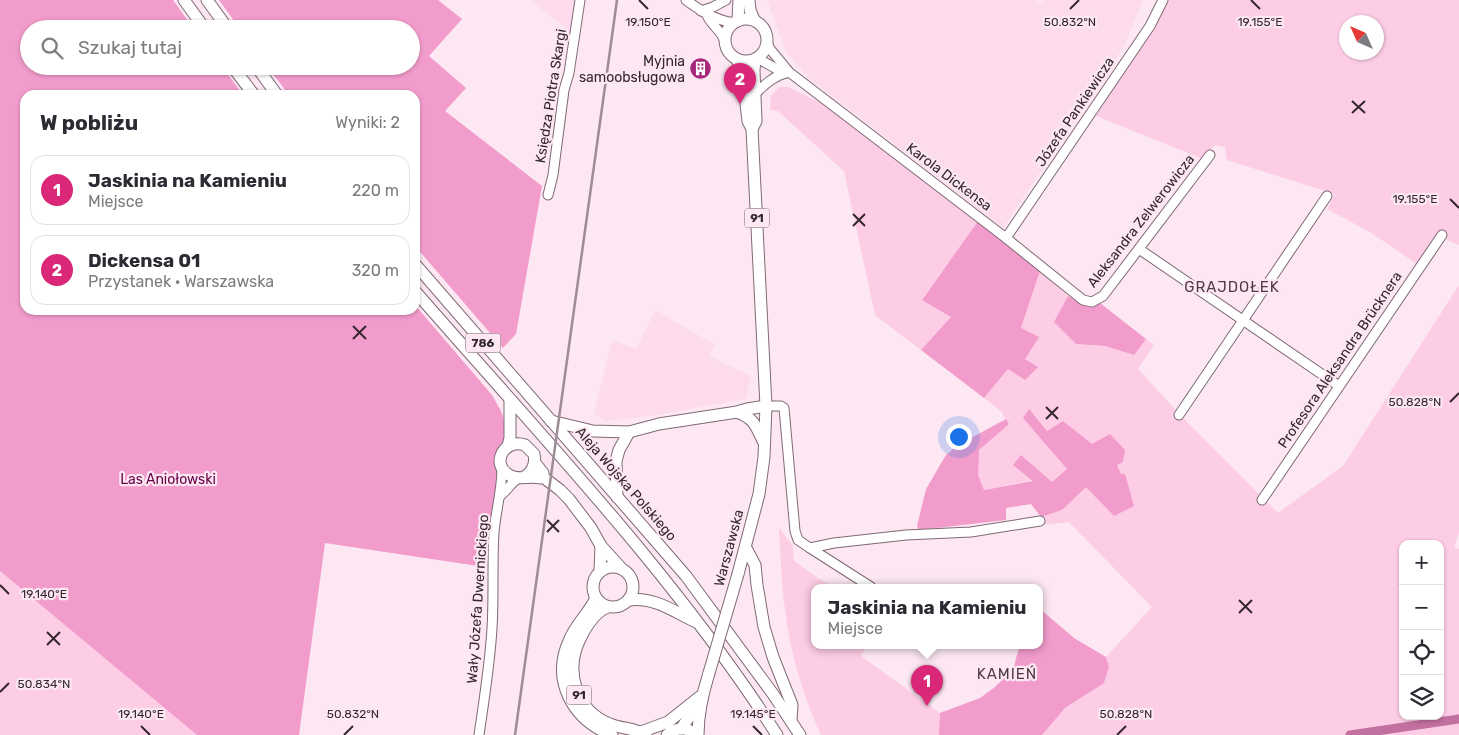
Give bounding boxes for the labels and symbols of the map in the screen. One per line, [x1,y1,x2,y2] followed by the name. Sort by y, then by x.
[625,15,671,29] text: 19.150°E
[1044,15,1096,29] text: 50.832°N
[1237,15,1283,29] text: 19.155°E
[1339,15,1384,60] north arrow
[532,28,570,164] street label: Księdza Piotra Skargi
[579,53,685,86] place label: Myjnia samoobsługowa
[1032,54,1118,170] street label: Józefa Pankiewicza
[689,57,713,81] building icon: Myjnia samoobsługowa
[724,63,756,104] pin: 2
[903,139,995,215] street label: Karola Dickensa
[1084,151,1198,291] street label: Aleksandra Zelwerowicza
[1392,192,1438,206] text: 19.155°E
[744,208,770,228] road number: 91
[1274,268,1406,452] street label: Profesora Aleksandra Brücknera
[1184,278,1280,296] district label: GRAJDOŁEK
[466,333,500,352] road number: 786
[1389,395,1441,409] text: 50.828°N
[572,424,680,544] street label: Aleja Wojska Polskiego
[946,424,972,450] your location
[120,471,216,488] park label: Las Aniołowski
[711,508,747,588] street label: Warszawska
[464,514,492,684] street label: Wały Józefa Dwernickiego
[21,587,67,601] text: 19.140°E
[911,665,943,706] pin: 1
[977,665,1037,683] district label: KAMIEŃ
[18,677,70,691] text: 50.834°N
[566,686,592,704] road number: 91
[118,707,164,721] text: 19.140°E
[327,707,379,721] text: 50.832°N
[730,707,776,721] text: 19.145°E
[1100,707,1152,721] text: 50.828°N

